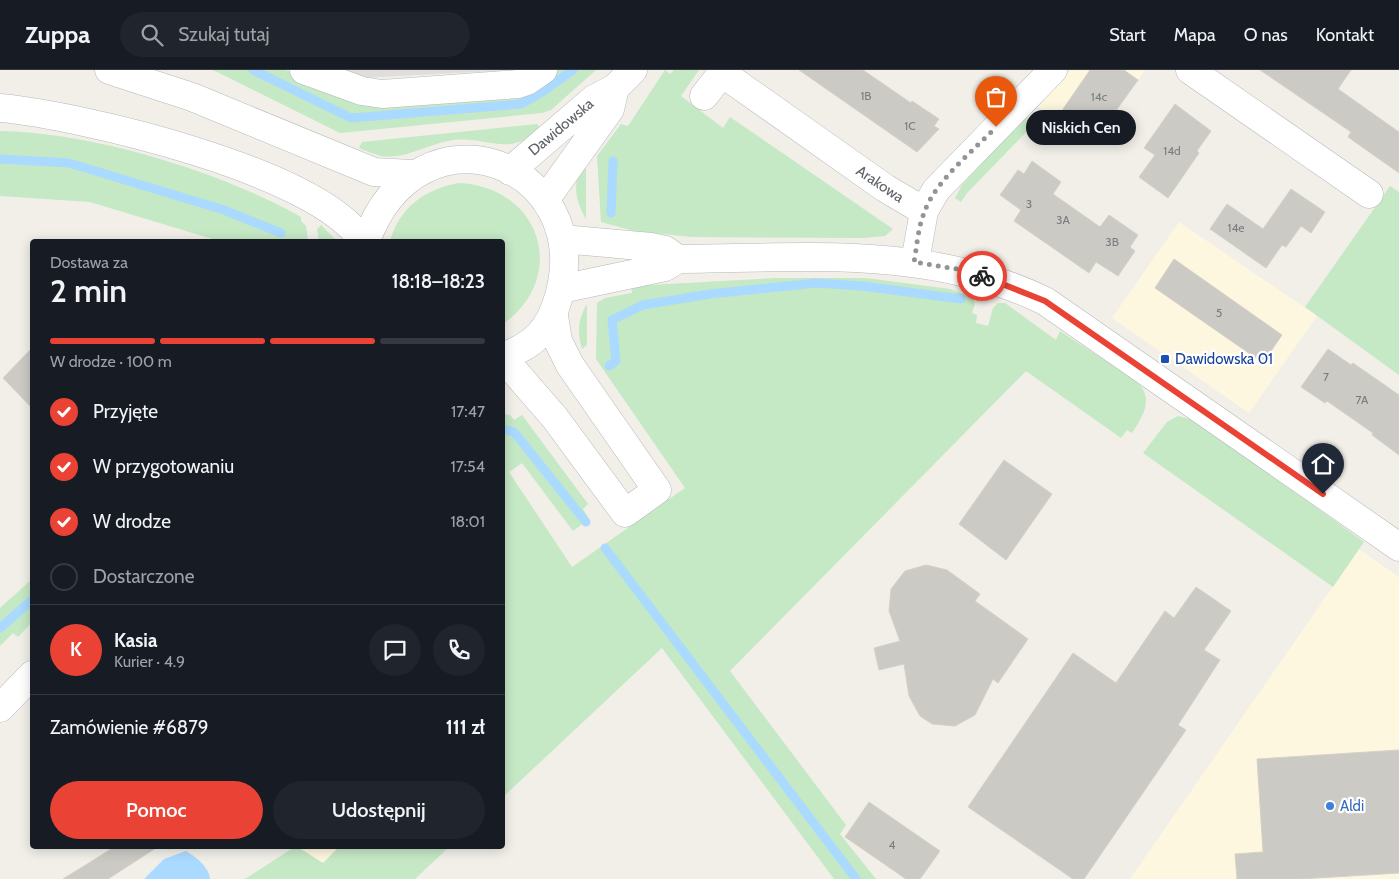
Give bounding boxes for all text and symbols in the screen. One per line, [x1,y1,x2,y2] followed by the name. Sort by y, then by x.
[120,12,470,57] search box
[25,20,90,49] text: Zuppa
[138,21,166,49] icon: search
[178,23,270,46] text: Szukaj tutaj
[1109,24,1146,46] text: Start
[1174,24,1216,46] text: Mapa
[1244,24,1288,46] text: O nas
[1316,24,1374,46] text: Kontakt
[975,76,1017,127] pin
[982,83,1010,111] icon: bag
[860,88,872,103] house number: 1B
[1091,89,1108,104] house number: 14c
[525,94,598,159] street label: Dawidowska
[1026,110,1136,144] callout: Niskich Cen
[904,118,916,133] house number: 1C
[1041,118,1121,137] text: Niskich Cen
[1163,143,1181,158] house number: 14d
[853,162,908,207] street label: Arakowa
[1026,196,1032,211] house number: 3
[1056,212,1071,227] house number: 3A
[1228,220,1245,235] house number: 14e
[1105,234,1119,249] house number: 3B
[957,251,1007,301] courier
[50,253,128,272] text: Dostawa za
[968,262,996,290] icon: bike
[392,270,485,293] text: 18:18–18:23
[50,271,127,310] text: 2 min
[1216,305,1222,320] house number: 5
[1175,350,1273,368] place label: Dawidowska 01
[50,352,172,371] text: W drodze · 100 m
[1159,353,1171,365] marker: Dawidowska 01
[1323,369,1329,384] house number: 7
[1356,392,1369,407] house number: 7A
[50,398,78,426] icon: check
[93,400,158,423] text: Przyjęte
[451,402,485,421] text: 17:47
[1302,443,1344,494] pin
[1309,450,1337,478] icon: home
[50,453,78,481] icon: check
[93,455,234,478] text: W przygotowaniu
[451,457,485,476] text: 17:54
[50,508,78,536] icon: check
[93,510,171,533] text: W drodze
[450,512,485,531] text: 18:01
[93,565,194,588] text: Dostarczone
[369,624,421,676] button: chat
[433,624,485,676] button: phone
[114,629,157,652] text: Kasia
[70,638,82,661] text: K
[114,652,185,671] text: Kurier · 4.9
[50,716,209,739] text: Zamówienie #6879
[446,716,485,739] text: 111 zł
[50,781,263,839] button: Pomoc
[273,781,485,839] button: Udostępnij
[1340,797,1364,815] place label: Aldi
[1324,800,1336,812] marker: Aldi
[889,837,896,852] house number: 4

